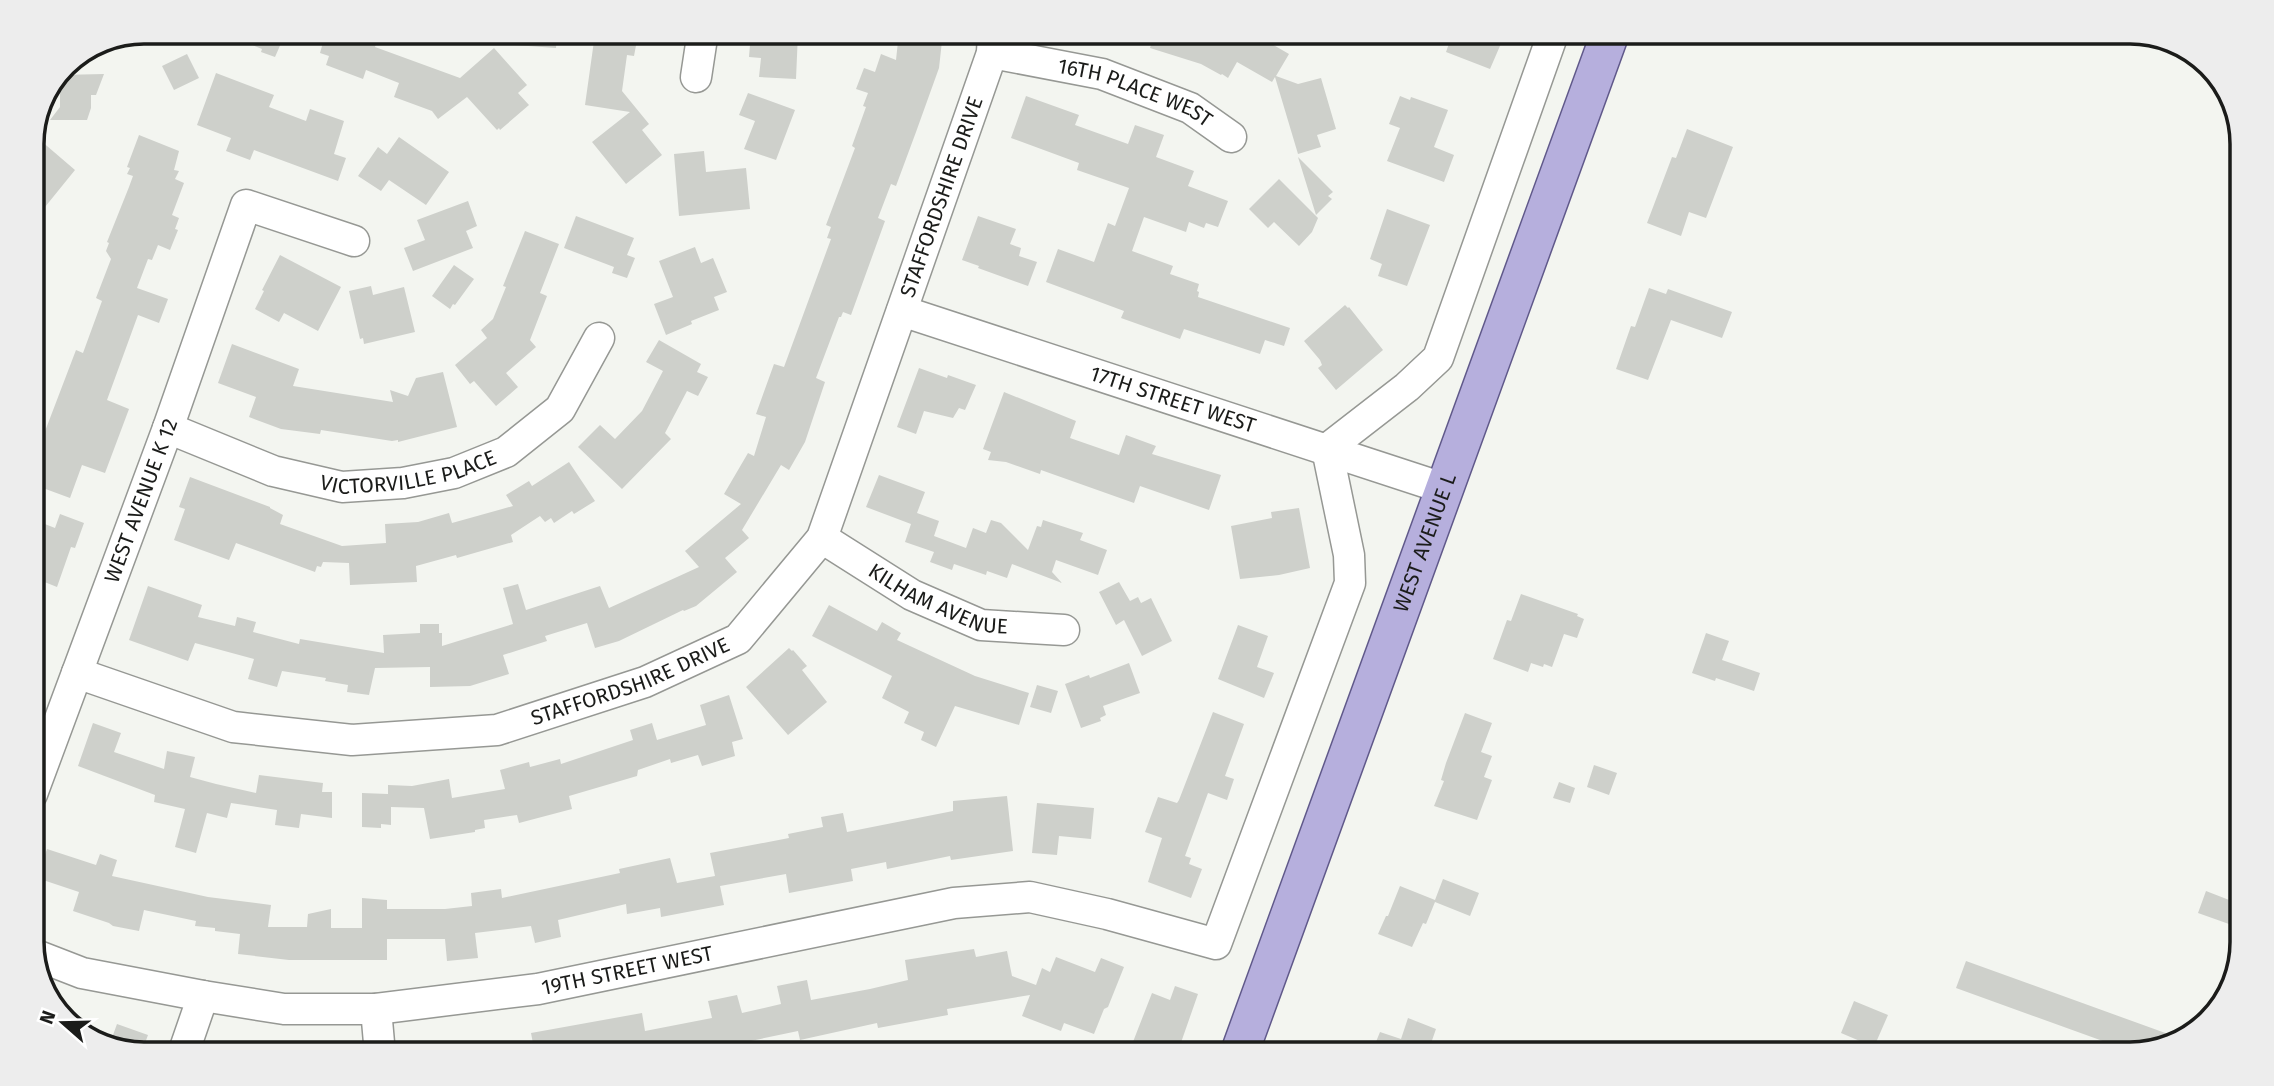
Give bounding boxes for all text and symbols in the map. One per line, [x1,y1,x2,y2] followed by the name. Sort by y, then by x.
[1056,53,1217,133] street label: 16TH PLACE WEST
[894,93,989,301] street label: STAFFORDSHIRE DRIVE
[1087,360,1259,439] street label: 17TH STREET WEST
[99,415,183,586] street label: WEST AVENUE K 12
[317,444,500,500] street label: VICTORVILLE PLACE
[1388,469,1462,616] street label: WEST AVENUE L
[863,558,1009,640] street label: KILHAM AVENUE
[528,632,734,731] street label: STAFFORDSHIRE DRIVE
[539,940,715,1001] street label: 19TH STREET WEST
[28,988,98,1058] north arrow
[35,1007,60,1027] text: N

